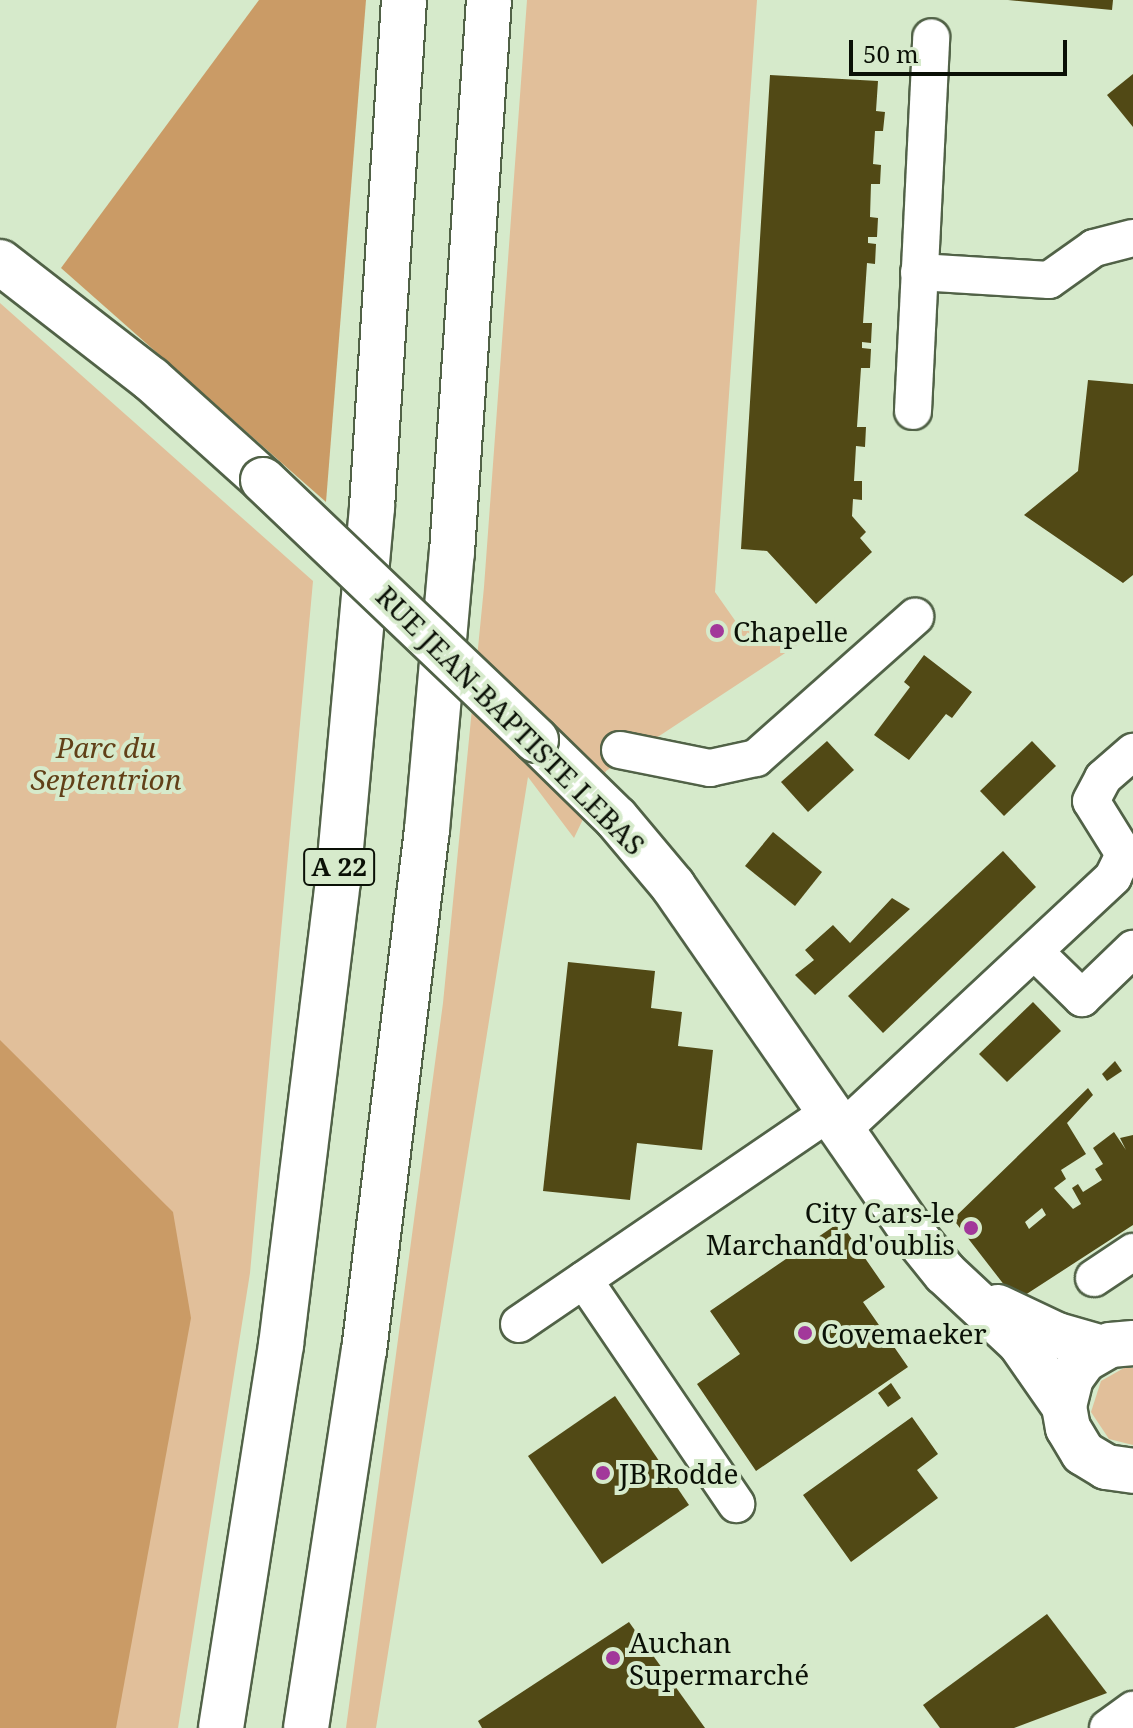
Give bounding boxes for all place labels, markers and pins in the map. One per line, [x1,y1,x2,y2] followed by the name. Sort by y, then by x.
[733,614,848,648] place label: Chapelle
[708,622,726,640] marker: Chapelle
[706,1195,955,1261] place label: City Cars-le Marchand d'oublis
[962,1219,980,1237] marker: City Cars-le Marchand d'oublis
[821,1316,987,1350] place label: Covemaeker
[796,1324,814,1342] marker: Covemaeker
[619,1456,738,1490] place label: JB Rodde
[594,1464,612,1482] marker: JB Rodde
[629,1625,809,1691] place label: Auchan Supermarché
[604,1649,622,1667] marker: Auchan Supermarché

